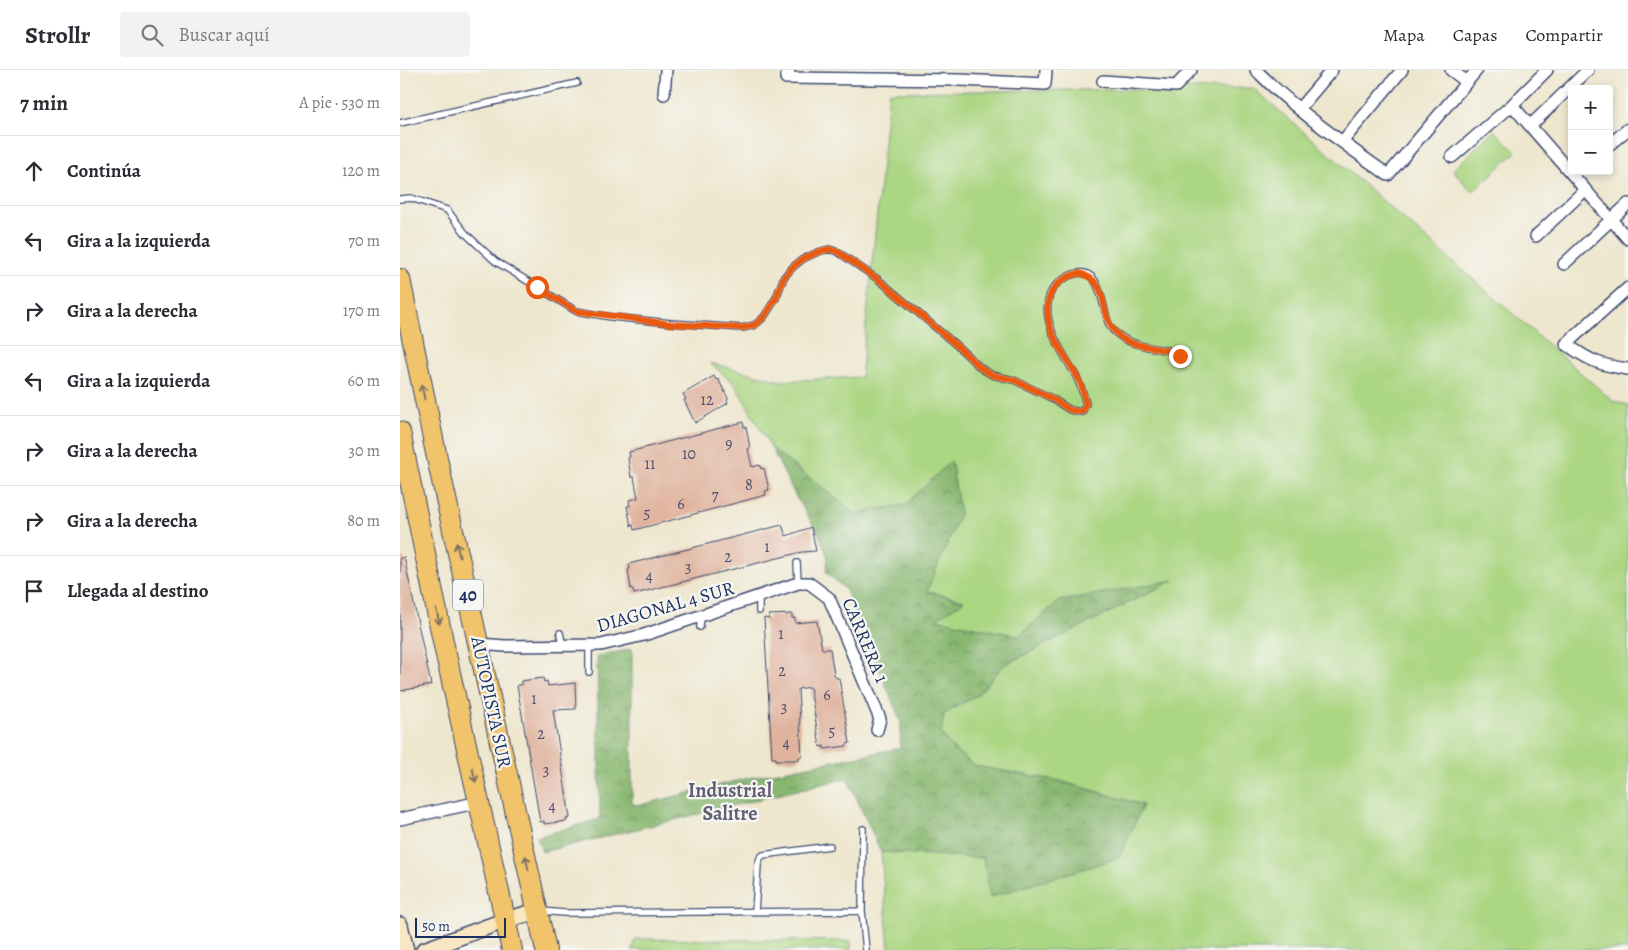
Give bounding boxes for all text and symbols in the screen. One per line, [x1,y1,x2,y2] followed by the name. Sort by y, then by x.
[120,12,470,57] search box
[25,19,90,51] text: Strollr
[138,21,166,49] icon: search
[178,22,270,48] text: Buscar aquí
[1383,23,1425,47] text: Mapa
[1453,23,1497,47] text: Capas
[1525,23,1603,47] text: Compartir
[1568,85,1613,175] map controls
[1568,85,1613,130] button: +
[20,89,68,117] text: 7 min
[299,92,380,114] text: A pie · 530 m
[1568,130,1613,175] button: −
[20,157,48,185] icon: ahead
[67,158,141,184] text: Continúa
[342,160,380,182] text: 120 m
[20,227,48,255] icon: left
[67,228,210,254] text: Gira a la izquierda
[348,230,380,252] text: 70 m
[526,276,549,299] route start
[20,297,48,325] icon: right
[67,298,198,324] text: Gira a la derecha
[343,300,380,322] text: 170 m
[1169,345,1192,368] route end
[20,367,48,395] icon: left
[67,368,210,394] text: Gira a la izquierda
[348,370,380,392] text: 60 m
[418,384,427,400] one-way arrow
[700,389,714,411] house number: 12
[725,433,733,455] house number: 9
[20,437,48,465] icon: right
[67,438,198,464] text: Gira a la derecha
[348,440,380,462] text: 30 m
[682,443,696,465] house number: 10
[645,453,656,475] house number: 11
[745,474,753,496] house number: 8
[712,484,719,506] house number: 7
[677,493,685,515] house number: 6
[644,502,651,524] house number: 5
[20,507,48,535] icon: right
[67,508,198,534] text: Gira a la derecha
[347,510,380,532] text: 80 m
[764,536,770,558] house number: 1
[453,543,462,559] one-way arrow
[724,546,732,568] house number: 2
[685,556,691,578] house number: 3
[645,565,653,587] house number: 4
[594,575,737,639] street label: DIAGONAL 4 SUR
[20,577,48,605] icon: arrive
[67,578,209,604] text: Llegada al destino
[453,580,483,610] road number: 40
[835,594,895,688] street label: CARRERA 1
[434,608,443,624] one-way arrow
[778,623,784,645] house number: 1
[464,633,518,771] street label: AUTOPISTA SUR
[778,660,786,682] house number: 2
[823,684,831,706] house number: 6
[531,688,537,710] house number: 1
[781,696,787,718] house number: 3
[829,720,836,742] house number: 5
[537,723,545,745] house number: 2
[782,732,790,754] house number: 4
[543,759,549,781] house number: 3
[470,767,479,783] one-way arrow
[688,777,773,827] district label: Industrial Salitre
[548,795,556,817] house number: 4
[522,855,531,871] one-way arrow
[415,915,506,938] scale bar
[422,917,450,936] text: 50 m

